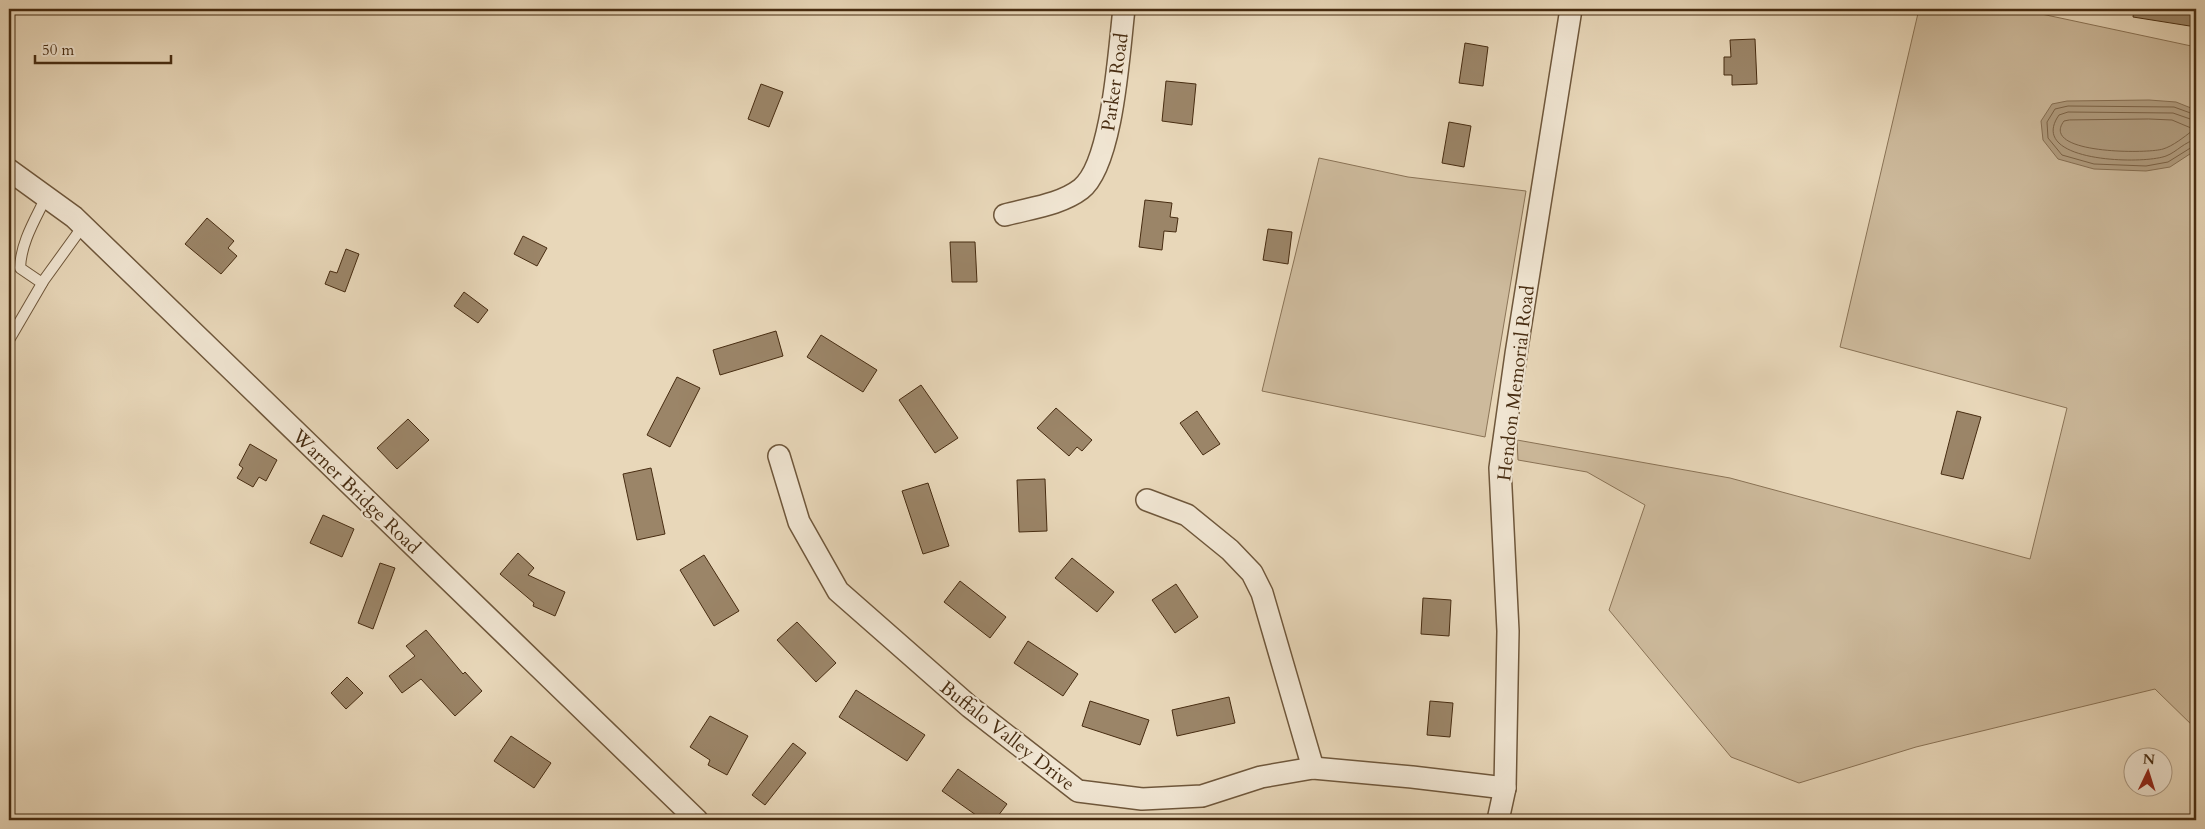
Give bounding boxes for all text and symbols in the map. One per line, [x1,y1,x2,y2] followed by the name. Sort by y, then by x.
[1095,31,1135,133] street label: Parker Road
[35,32,171,64] scale bar
[42,40,74,60] text: 50 m
[1491,284,1541,482] street label: Hendon Memorial Road
[286,423,426,560] street label: Warner Bridge Road
[934,675,1080,797] street label: Buffalo Valley Drive
[2122,746,2172,796] north arrow
[2142,750,2156,769] text: N

